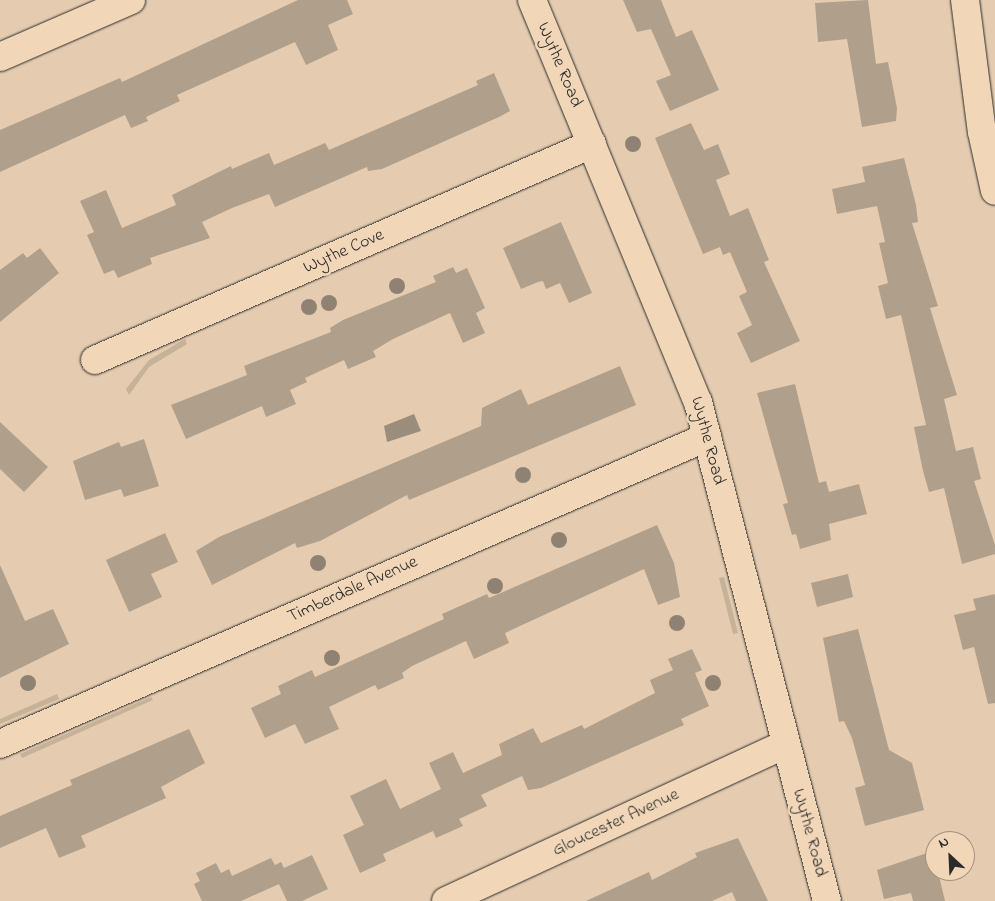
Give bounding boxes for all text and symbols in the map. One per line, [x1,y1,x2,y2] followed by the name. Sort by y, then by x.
[531,19,587,111] street label: Wythe Road
[300,225,388,279] street label: Wythe Cove
[685,395,729,487] street label: Wythe Road
[285,552,421,628] street label: Timberdale Avenue
[549,784,683,862] street label: Gloucester Avenue
[787,787,831,879] street label: Wythe Road
[925,831,975,881] north arrow
[935,831,953,854] text: N

